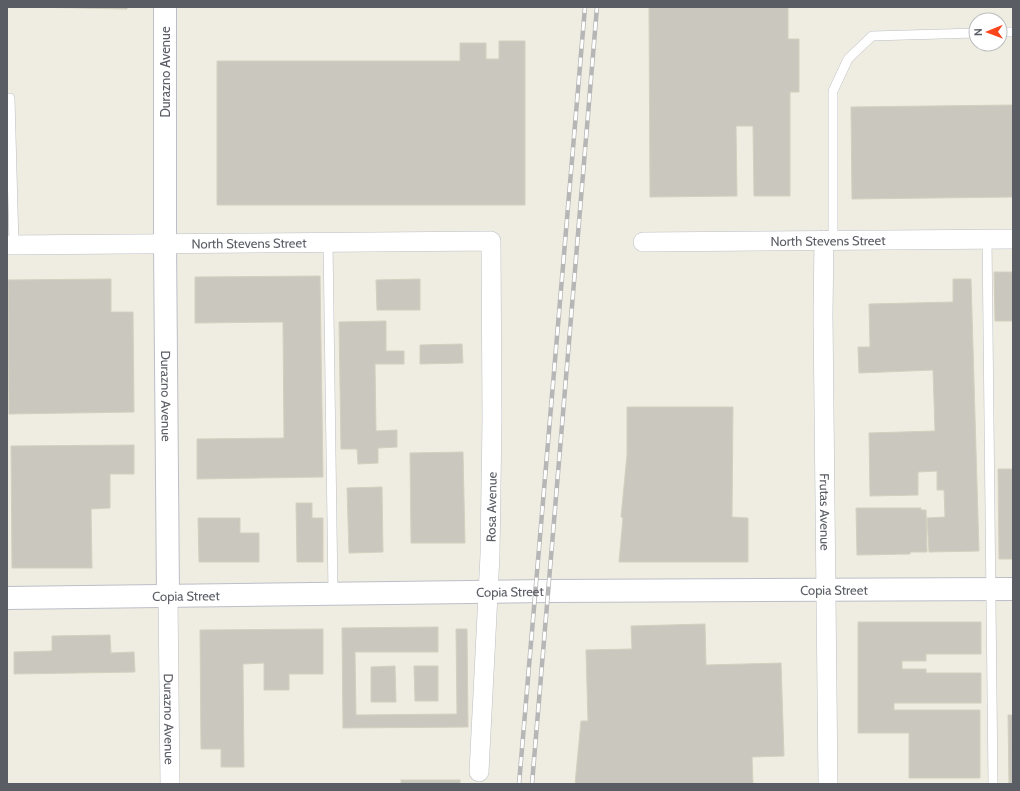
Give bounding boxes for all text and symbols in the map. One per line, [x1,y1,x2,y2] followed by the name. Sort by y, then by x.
[968,12,1008,52] north arrow
[157,26,173,118] street label: Durazno Avenue
[971,28,985,36] text: N
[770,232,886,249] street label: North Stevens Street
[191,235,307,251] street label: North Stevens Street
[158,350,175,442] street label: Durazno Avenue
[482,471,500,542] street label: Rosa Avenue
[817,473,834,551] street label: Frutas Avenue
[800,582,868,598] street label: Copia Street
[476,583,544,600] street label: Copia Street
[152,587,221,604] street label: Copia Street
[161,673,178,765] street label: Durazno Avenue

